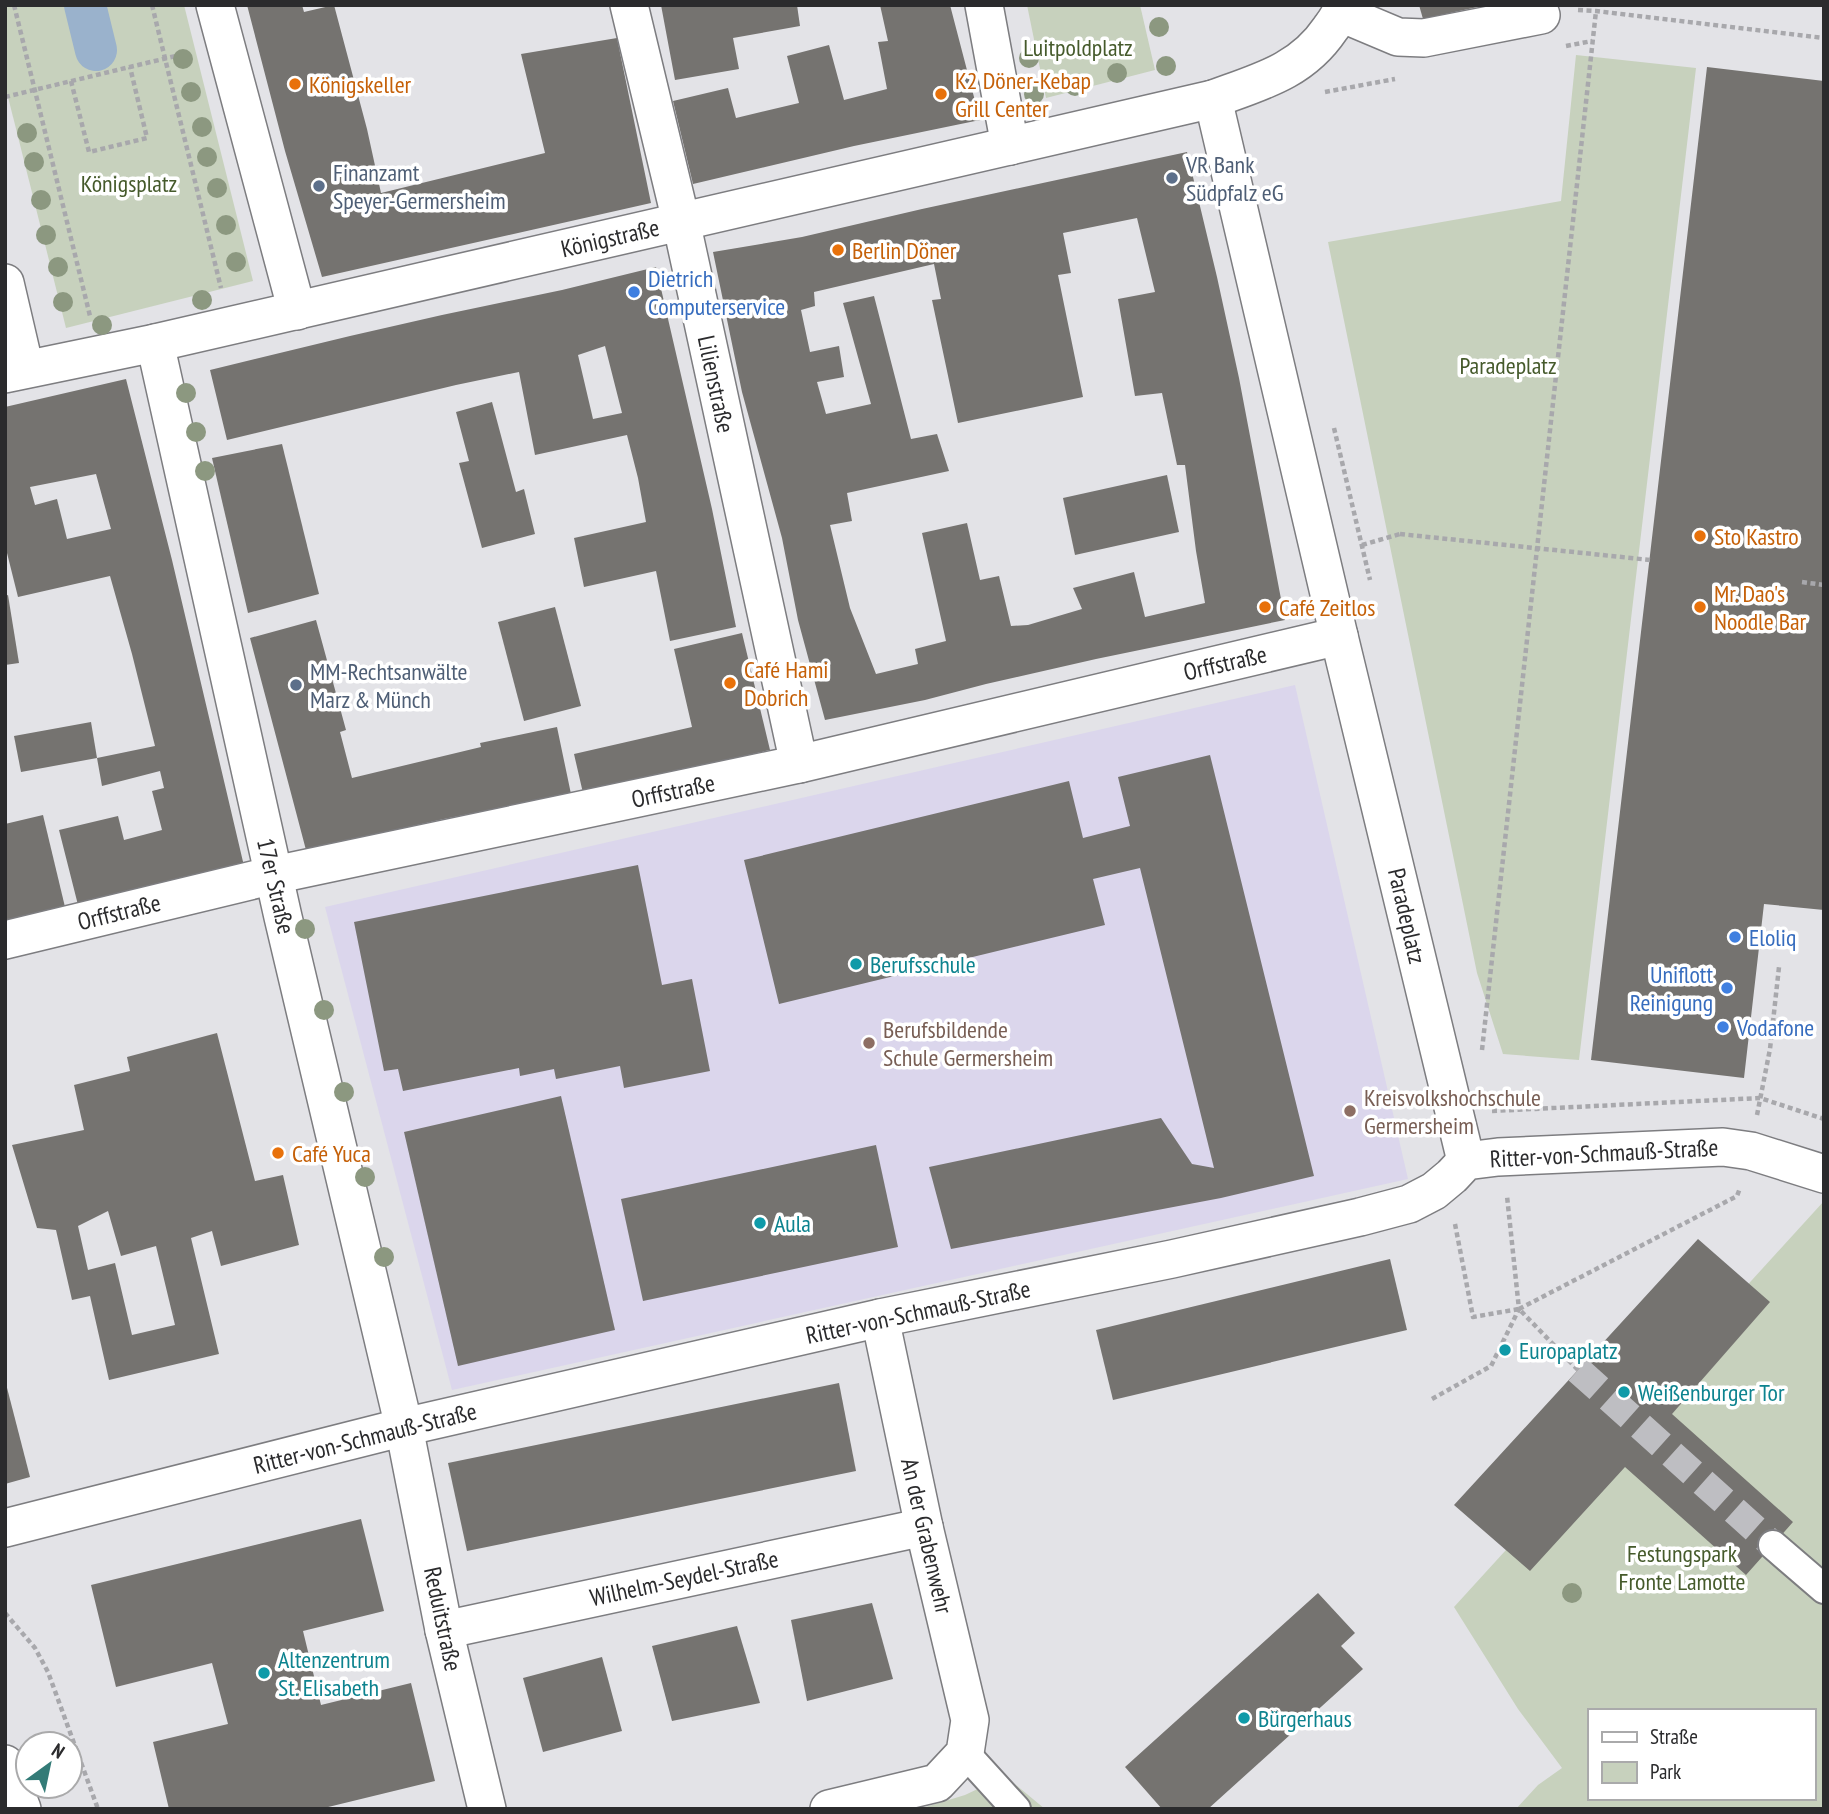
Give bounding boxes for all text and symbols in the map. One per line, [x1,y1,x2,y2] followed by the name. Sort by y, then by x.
[1023,32,1133,63] park label: Luitpoldplatz
[955,65,1091,124] place label: K2 Döner-Kebap Grill Center
[309,69,412,100] place label: Königskeller
[287,76,303,92] marker: Königskeller
[933,86,949,102] marker: K2 Döner-Kebap Grill Center
[1185,149,1284,208] place label: VR Bank Südpfalz eG
[333,157,506,216] place label: Finanzamt Speyer-Germersheim
[81,168,177,199] park label: Königsplatz
[1164,170,1180,186] marker: VR Bank Südpfalz eG
[311,178,327,194] marker: Finanzamt Speyer-Germersheim
[558,212,662,264] street label: Königstraße
[852,235,957,266] place label: Berlin Döner
[830,242,846,258] marker: Berlin Döner
[648,263,785,322] place label: Dietrich Computerservice
[626,284,642,300] marker: Dietrich Computerservice
[691,332,741,436] street label: Lilienstraße
[1459,350,1557,381] park label: Paradeplatz
[1714,521,1799,552] place label: Sto Kastro
[1692,528,1708,544] marker: Sto Kastro
[1714,578,1807,637] place label: Mr. Dao's Noodle Bar
[1279,592,1375,623] place label: Café Zeitlos
[1257,599,1273,615] marker: Café Zeitlos
[1692,599,1708,615] marker: Mr. Dao's Noodle Bar
[1180,638,1270,688] street label: Orffstraße
[744,654,829,713] place label: Café Hami Dobrich
[310,656,468,715] place label: MM-Rechtsanwälte Marz & Münch
[722,675,738,691] marker: Café Hami Dobrich
[288,677,304,693] marker: MM-Rechtsanwälte Marz & Münch
[628,767,718,815] street label: Orffstraße
[250,835,302,937] street label: 17er Straße
[1381,865,1433,967] street label: Paradeplatz
[74,887,164,937] street label: Orffstraße
[1749,922,1796,953] place label: Eloliq
[1727,929,1743,945] marker: Eloliq
[870,949,976,980] place label: Berufsschule
[848,956,864,972] marker: Berufsschule
[1630,959,1713,1018] place label: Uniflott Reinigung
[1719,980,1735,996] marker: Uniflott Reinigung
[1736,1012,1814,1043] place label: Vodafone
[883,1014,1053,1073] place label: Berufsbildende Schule Germersheim
[1715,1019,1731,1035] marker: Vodafone
[861,1035,877,1051] marker: Berufsbildende Schule Germersheim
[1364,1082,1541,1141] place label: Kreisvolkshochschule Germersheim
[1342,1103,1358,1119] marker: Kreisvolkshochschule Germersheim
[1489,1132,1719,1174] street label: Ritter-von-Schmauß-Straße
[292,1138,371,1169] place label: Café Yuca
[270,1145,286,1161] marker: Café Yuca
[774,1208,811,1239] place label: Aula
[752,1215,768,1231] marker: Aula
[803,1273,1033,1351] street label: Ritter-von-Schmauß-Straße
[1519,1335,1618,1366] place label: Europaplatz
[1497,1342,1513,1358] marker: Europaplatz
[1638,1377,1785,1408] place label: Weißenburger Tor
[1616,1384,1632,1400] marker: Weißenburger Tor
[250,1395,480,1481] street label: Ritter-von-Schmauß-Straße
[894,1455,960,1617] street label: An der Grabenwehr
[1619,1538,1745,1597] park label: Festungspark Fronte Lamotte
[587,1543,781,1613] street label: Wilhelm-Seydel-Straße
[417,1564,469,1674] street label: Reduitstraße
[278,1644,390,1703] place label: Altenzentrum St. Elisabeth
[256,1665,272,1681] marker: Altenzentrum St. Elisabeth
[1258,1703,1352,1734] place label: Bürgerhaus
[1588,1709,1815,1800] legend
[1236,1710,1252,1726] marker: Bürgerhaus
[1650,1723,1698,1750] text: Straße
[14,1730,84,1800] north arrow
[47,1738,69,1764] text: N
[1650,1758,1681,1785] text: Park

